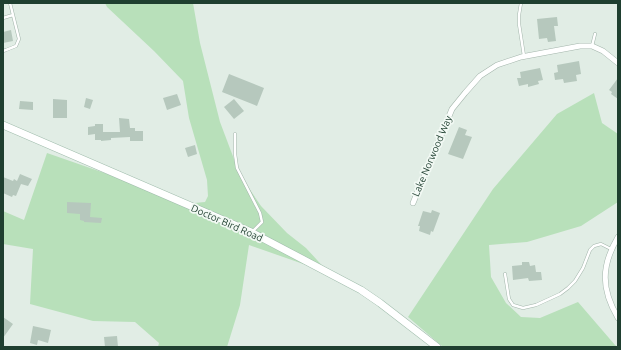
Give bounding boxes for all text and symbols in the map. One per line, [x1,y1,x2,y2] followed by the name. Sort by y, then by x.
[410,114,454,198] street label: Lake Norwood Way
[190,202,265,244] street label: Doctor Bird Road

